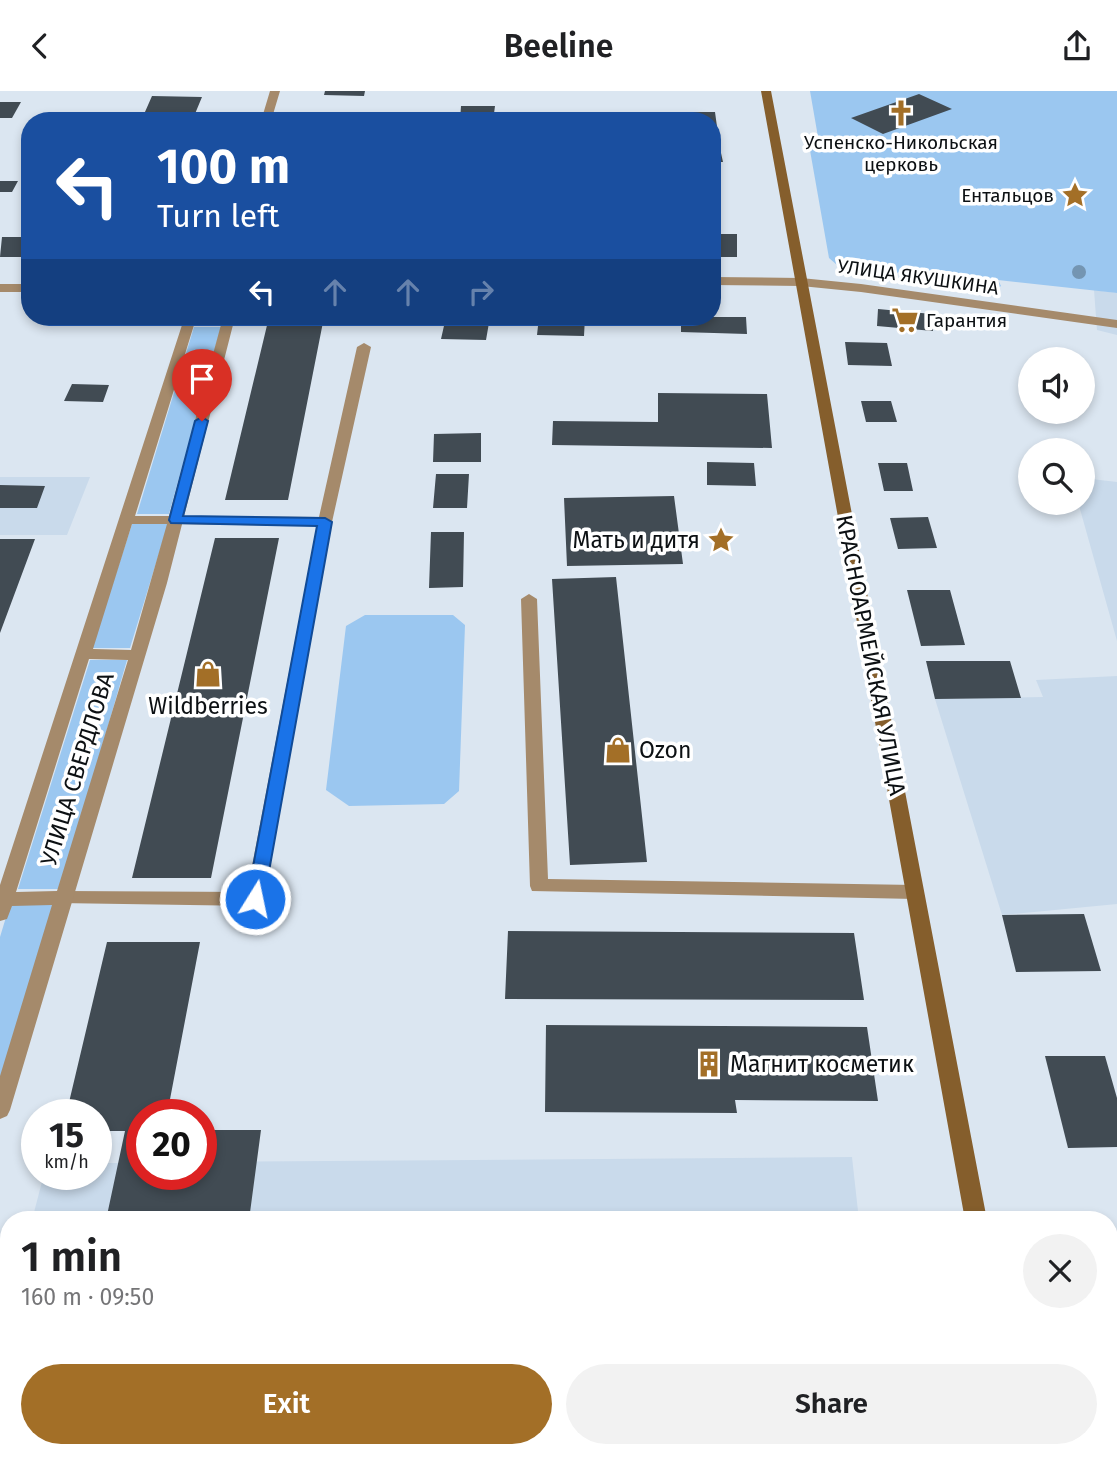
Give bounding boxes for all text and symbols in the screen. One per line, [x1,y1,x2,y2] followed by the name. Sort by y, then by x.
[21,27,59,65] icon: back
[504,27,613,65] text: Beeline
[1058,27,1096,65] icon: share
[886,98,916,128] church icon: Успенско-Никольская церковь
[804,131,998,176] place label: Успенско-Никольская церковь
[157,137,290,196] text: 100 m
[42,140,133,231] icon: left
[1060,180,1090,210] place icon: Ентальцов
[961,184,1054,207] place label: Ентальцов
[157,197,279,235] text: Turn left
[836,254,1000,300] street label: УЛИЦА ЯКУШКИНА
[243,273,281,311] icon: left
[316,273,354,311] icon: ahead
[389,273,427,311] icon: ahead
[462,273,500,311] icon: right
[890,305,920,335] supermarket icon: Гарантия
[926,309,1007,332] place label: Гарантия
[1018,347,1095,515] map controls
[1018,347,1095,424] button: sound
[172,349,232,421] pin
[183,360,221,398] icon: arrive
[1018,438,1095,515] button: search
[830,512,912,799] street label: КРАСНОАРМЕЙСКАЯ УЛИЦА
[706,525,736,555] place icon: Мать и дитя
[573,526,700,554] place label: Мать и дитя
[193,659,223,689] shop icon: Wildberries
[34,668,120,869] street label: УЛИЦА СВЕРДЛОВА
[148,692,268,720] place label: Wildberries
[603,735,633,765] shop icon: Ozon
[639,736,692,764] place label: Ozon
[218,862,292,936] position arrow
[694,1049,724,1079] building icon: Магнит косметик
[730,1050,914,1078] place label: Магнит косметик
[126,1099,217,1190] speed limit sign: 20
[49,1114,84,1156] text: 15
[44,1151,89,1173] text: km/h
[21,1232,122,1282] text: 1 min
[1023,1234,1097,1308] button: close
[21,1283,154,1311] text: 160 m · 09:50
[21,1364,552,1444] button: Exit
[566,1364,1097,1444] button: Share

